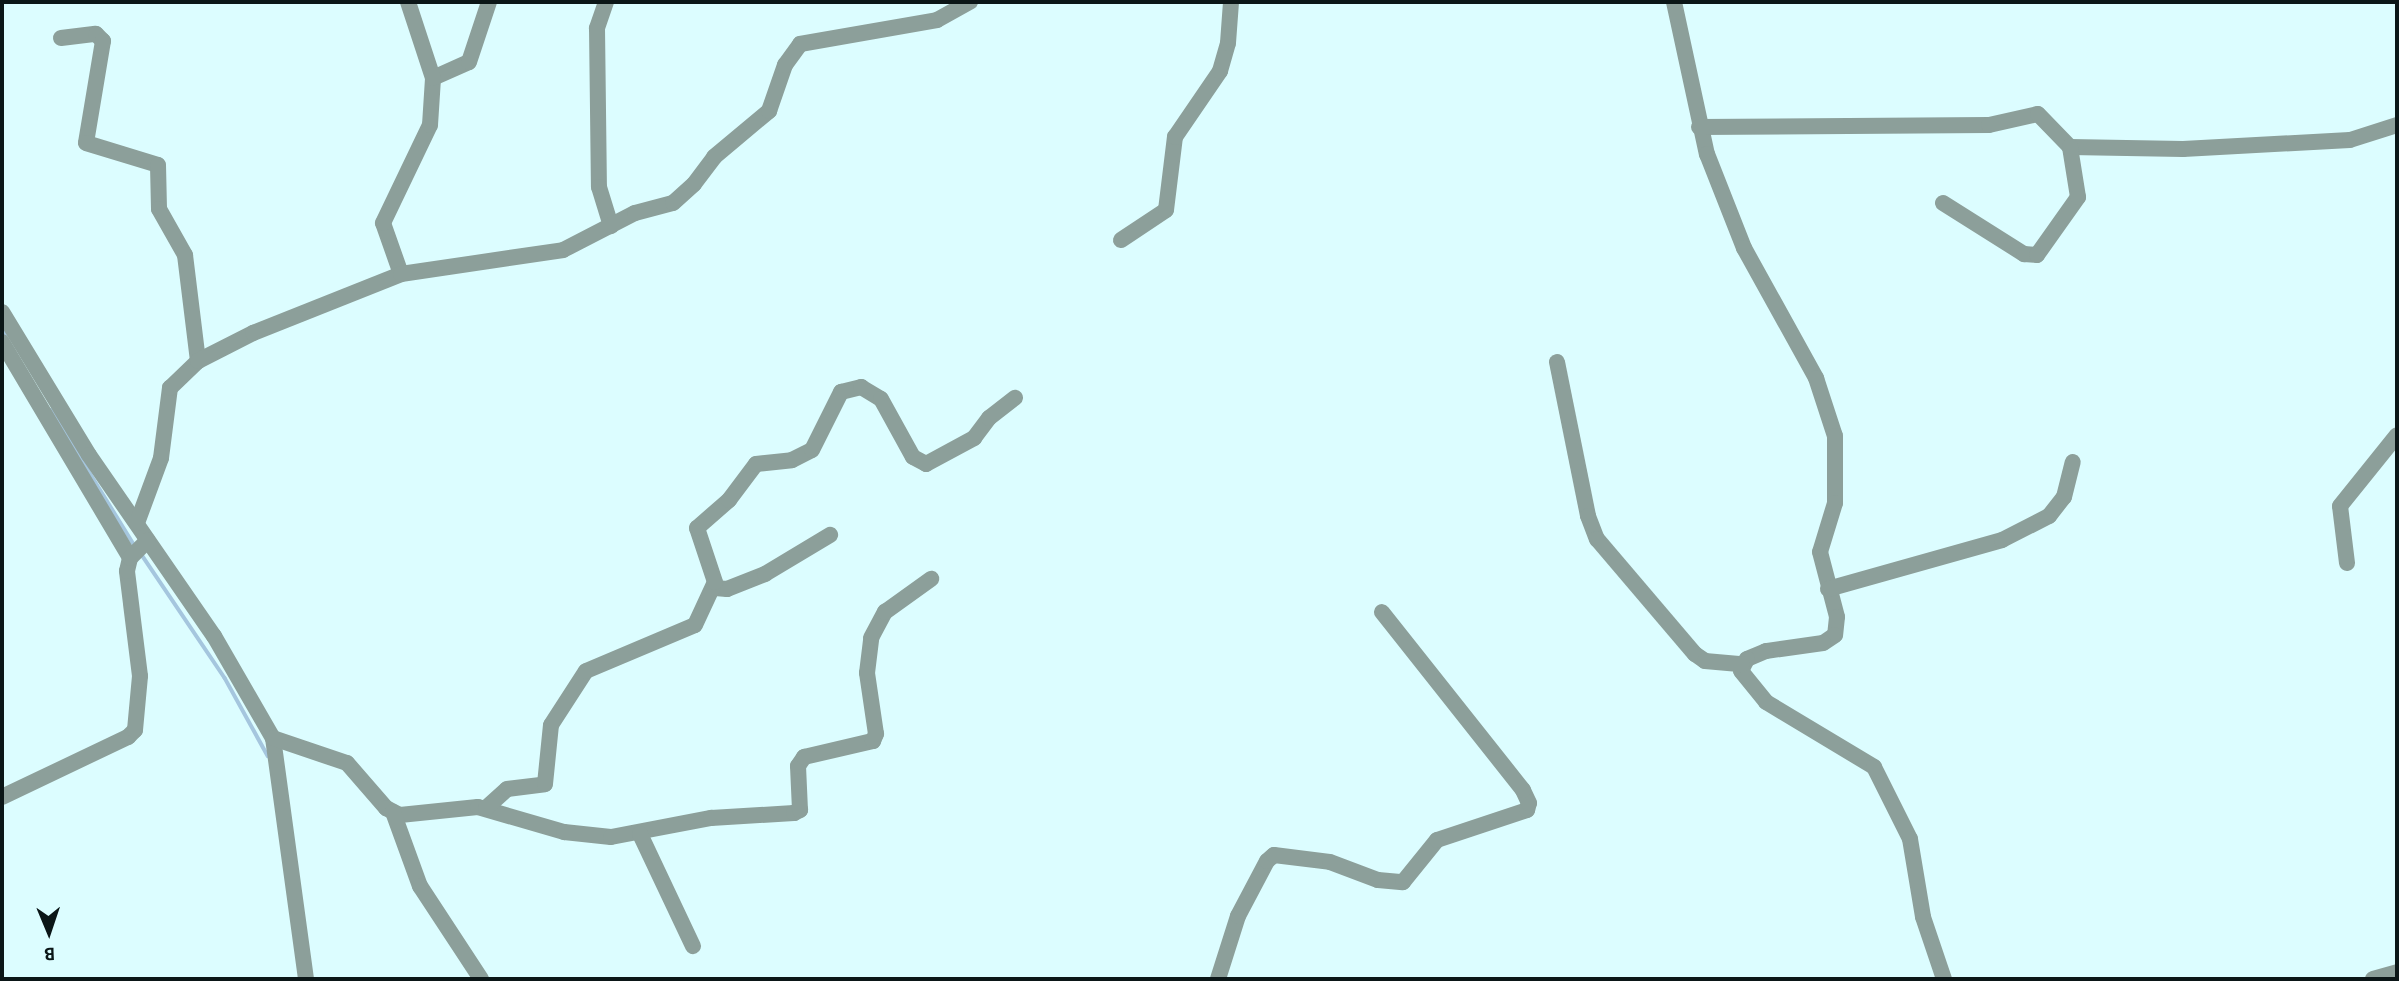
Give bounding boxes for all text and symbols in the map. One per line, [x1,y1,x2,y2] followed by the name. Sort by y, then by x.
[14,897,84,967] north arrow
[44,944,56,963] text: B

